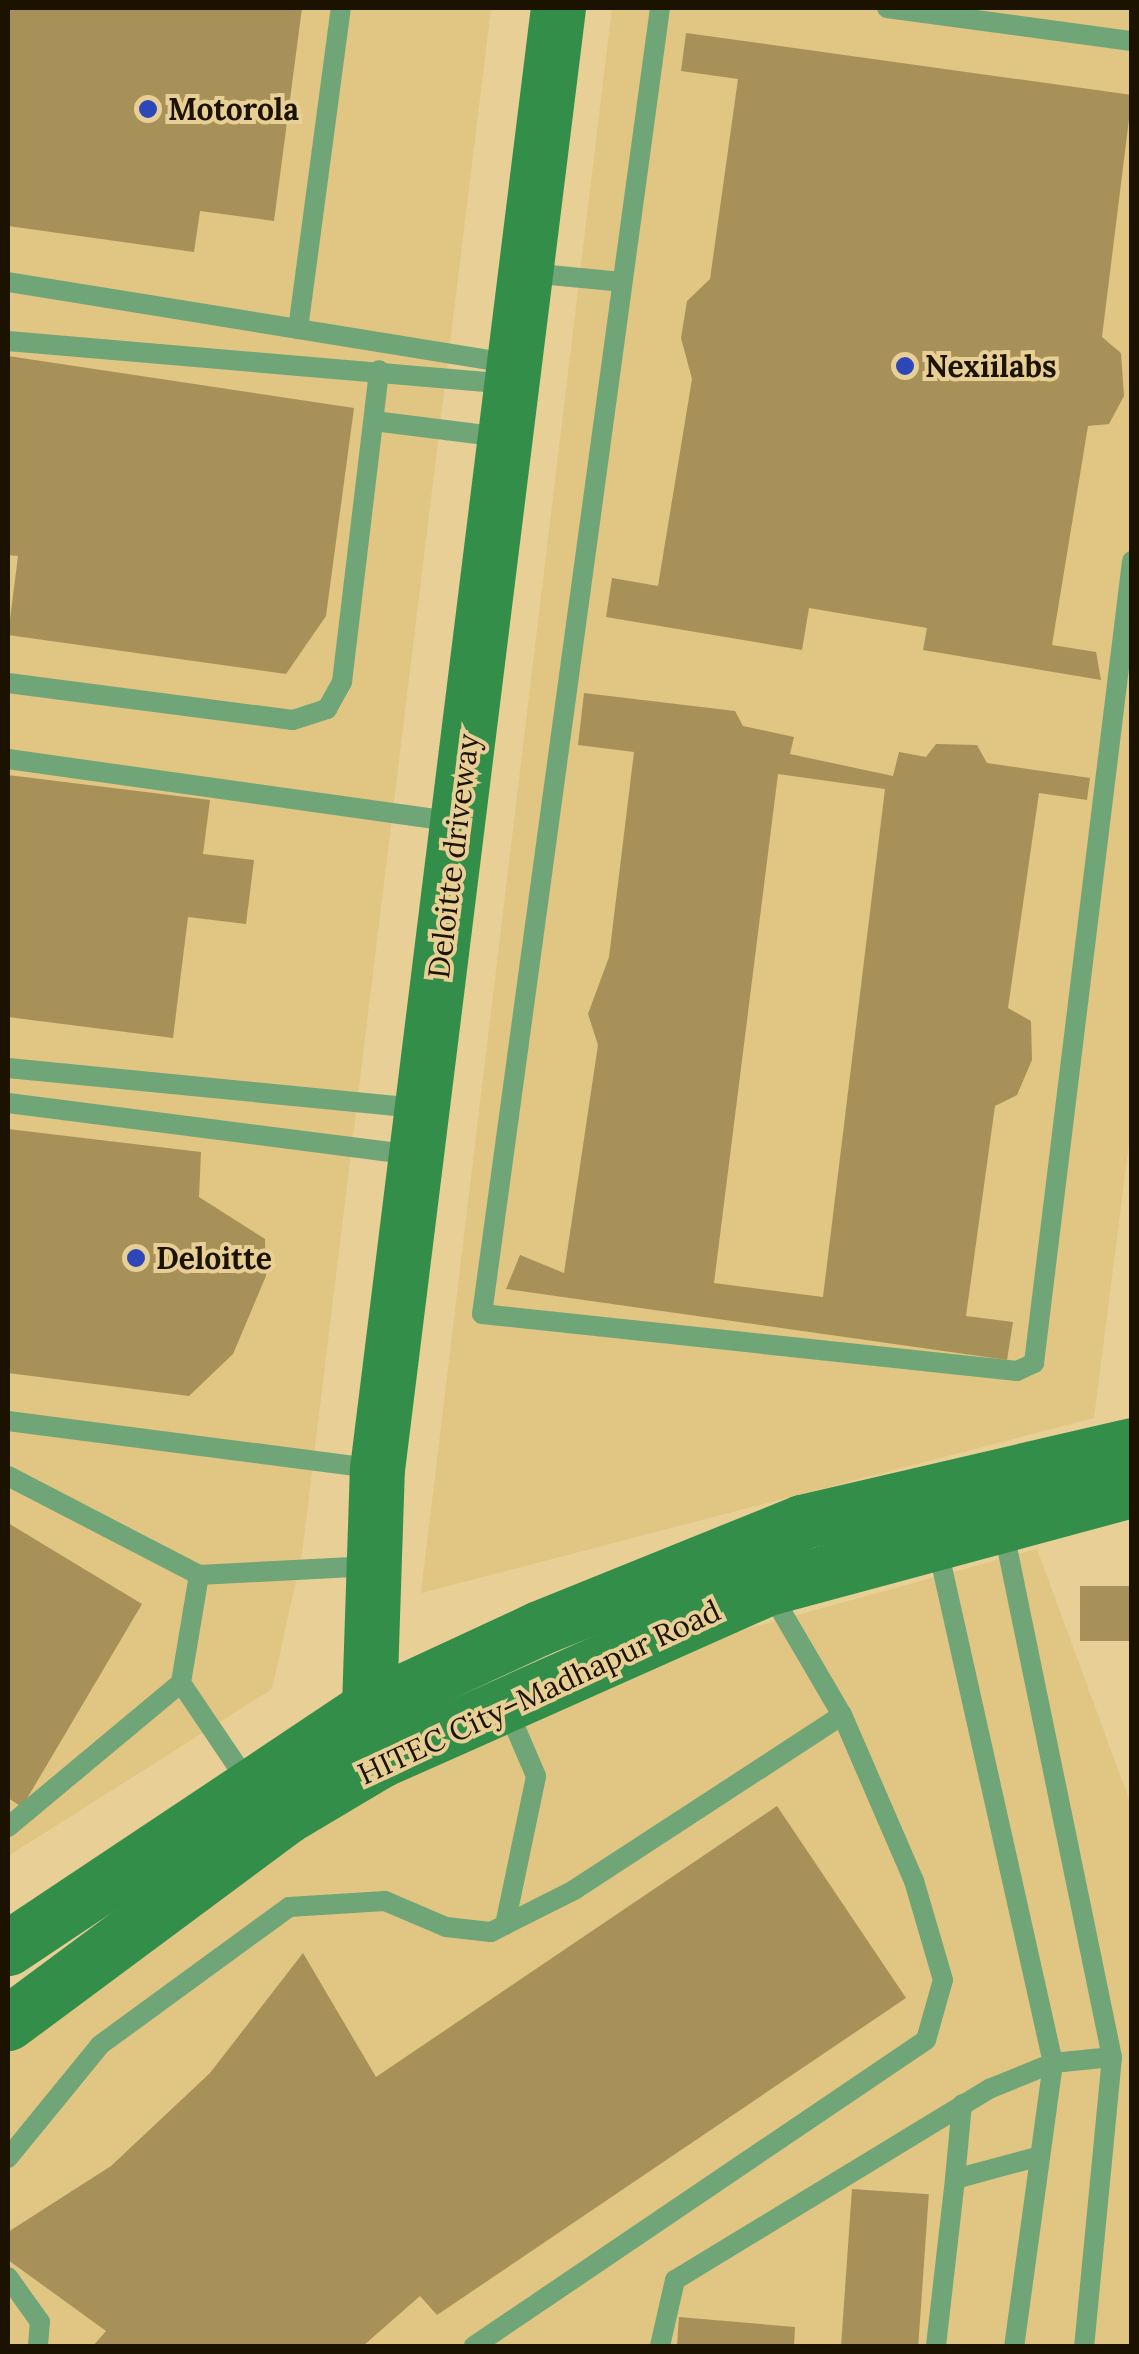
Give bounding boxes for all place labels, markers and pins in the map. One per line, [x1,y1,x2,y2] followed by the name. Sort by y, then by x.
[168,91,299,127] place label: Motorola
[137,98,159,120] marker: Motorola
[925,348,1056,384] place label: Nexiilabs
[894,355,916,377] marker: Nexiilabs
[156,1240,272,1276] place label: Deloitte
[125,1247,147,1269] marker: Deloitte

